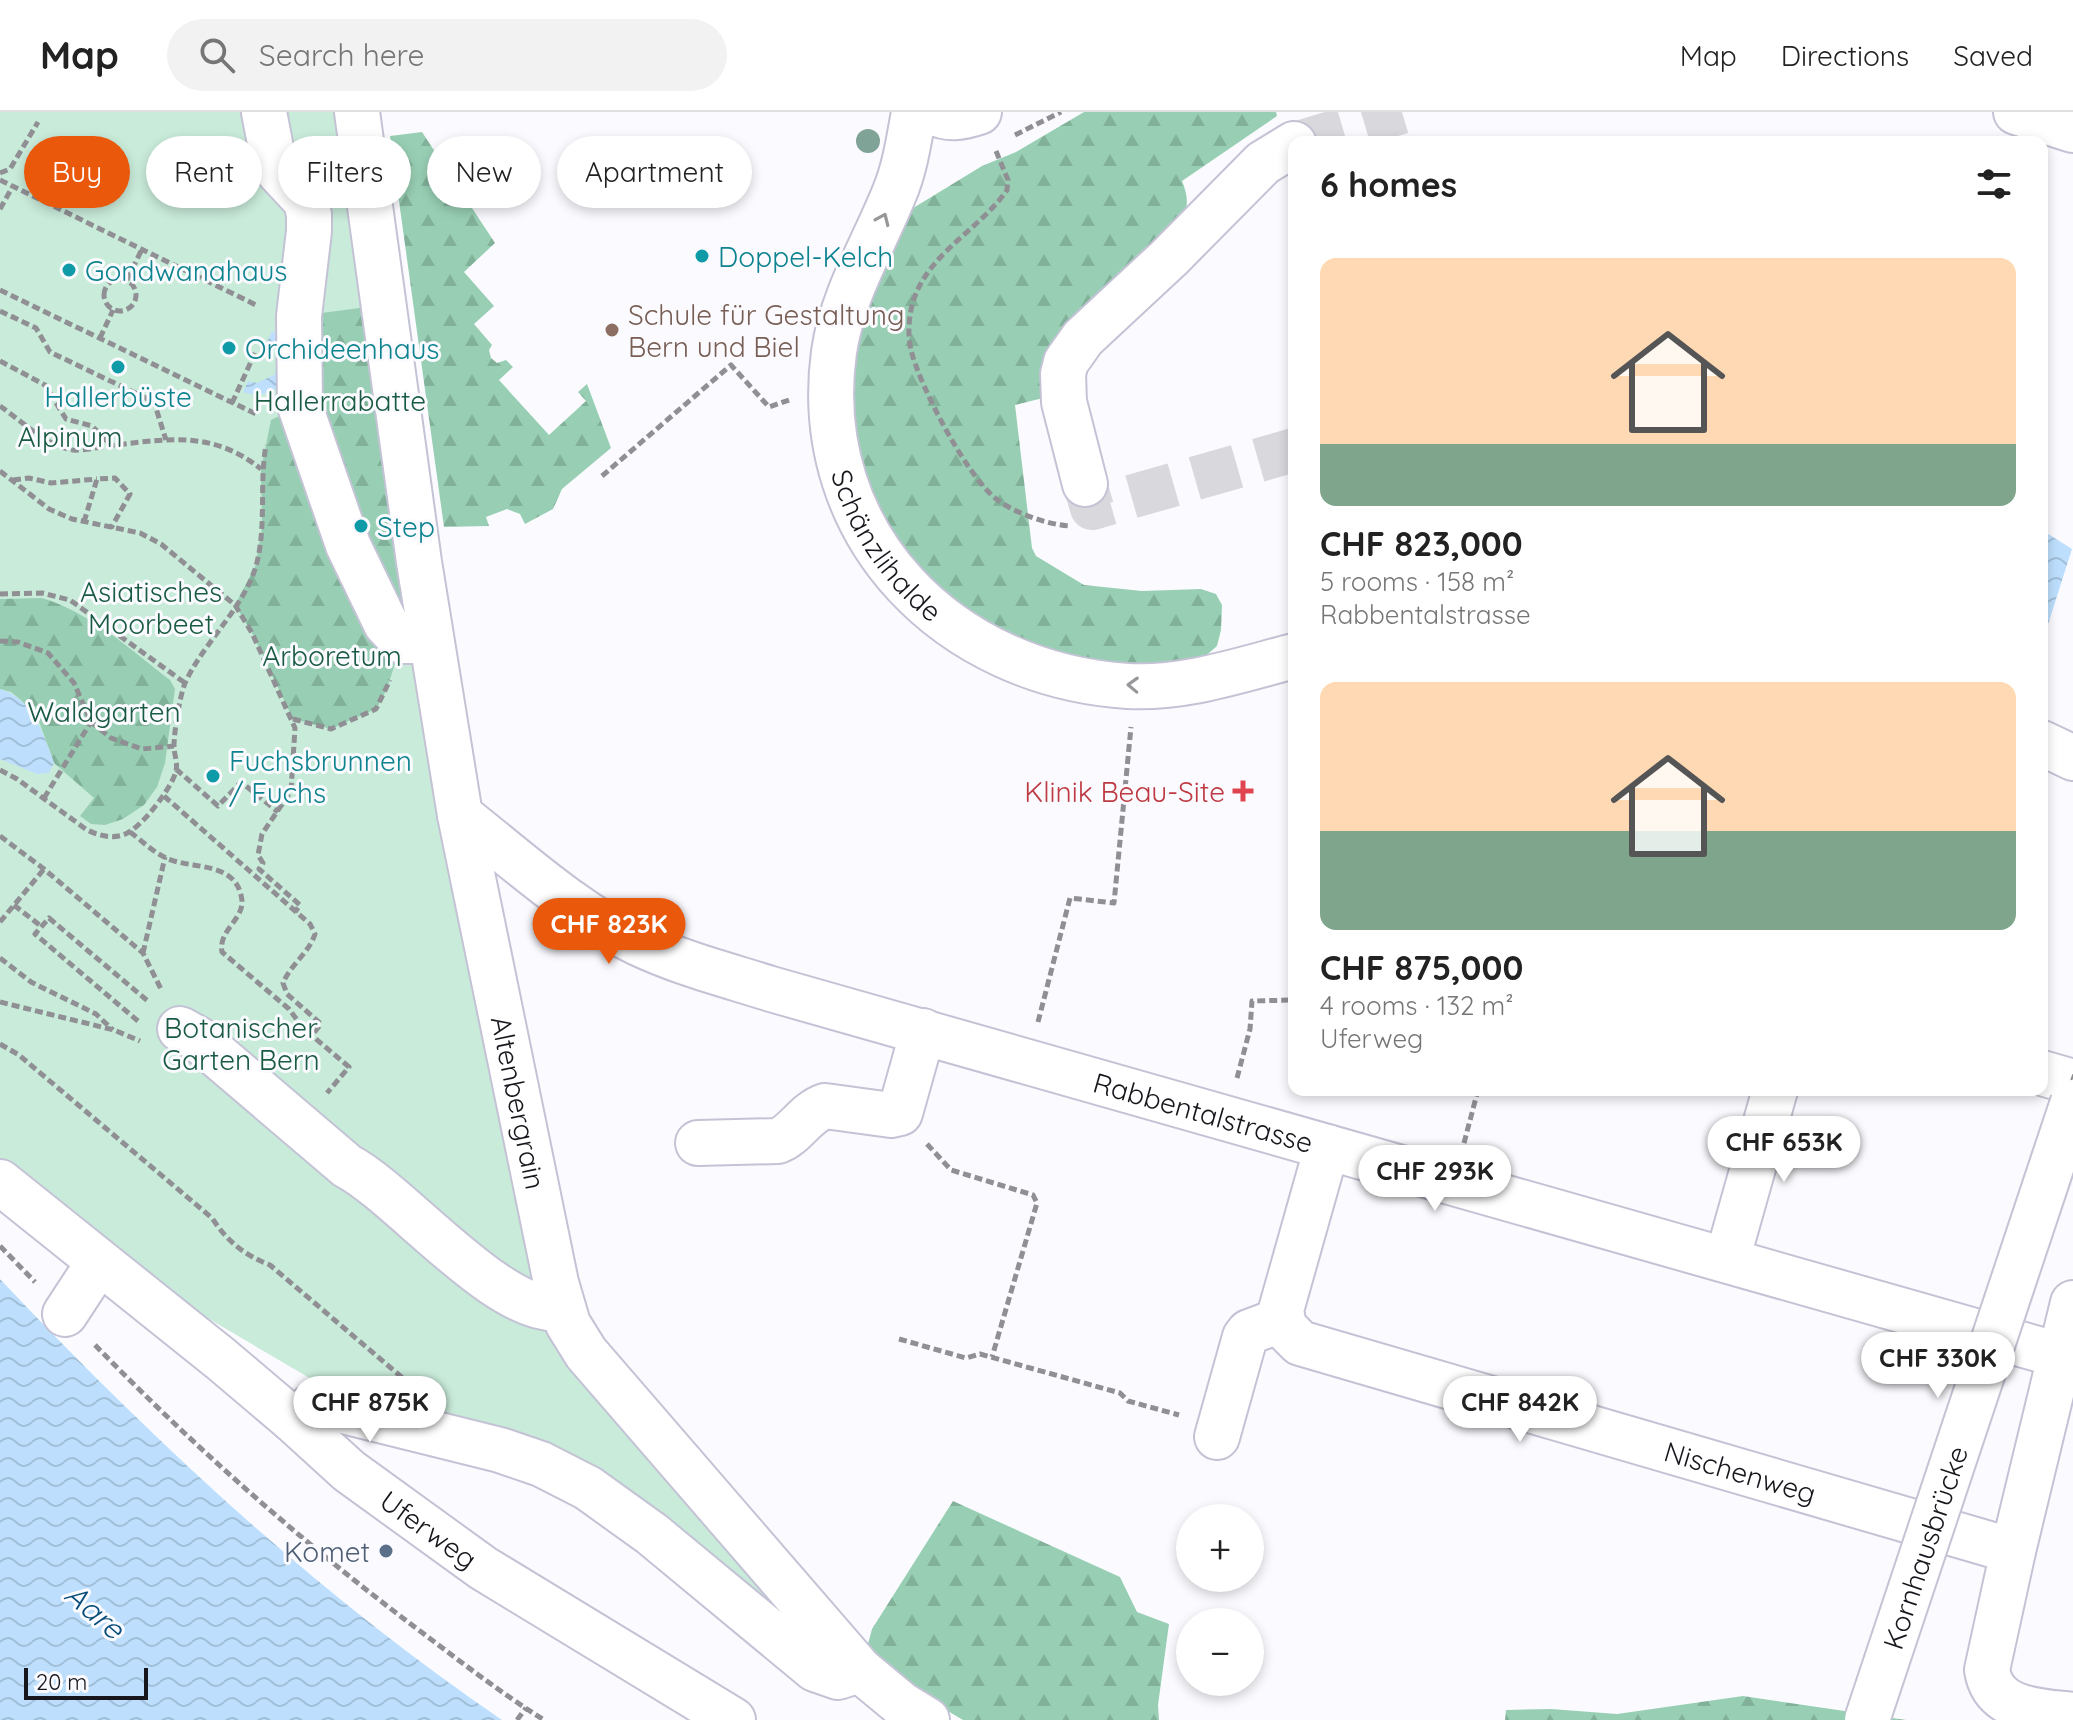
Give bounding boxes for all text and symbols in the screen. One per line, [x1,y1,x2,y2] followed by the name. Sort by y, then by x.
[167,19,727,91] search box
[40,31,119,79] text: Map
[195,33,239,77] icon: search
[259,36,424,74] text: Search here
[1680,38,1737,73] text: Map
[1781,38,1909,73] text: Directions
[1953,38,2033,73] text: Saved
[24,136,130,208] chip: Buy
[146,136,262,208] chip: Rent
[278,136,411,208] chip: Filters
[427,136,541,208] chip: New
[557,136,752,208] chip: Apartment
[1972,162,2016,206] icon: filters
[1320,163,1457,206] text: 6 homes
[873,213,889,228] one-way arrow
[718,239,893,274] place label: Doppel-Kelch
[693,247,711,265] marker: Doppel-Kelch
[85,253,287,288] place label: Gondwanahaus
[60,261,78,279] marker: Gondwanahaus
[628,297,904,364] place label: Schule für Gestaltung Bern und Biel
[1596,310,1740,454] icon: home
[603,321,621,339] marker: Schule für Gestaltung Bern und Biel
[245,331,439,366] place label: Orchideenhaus
[220,339,238,357] marker: Orchideenhaus
[109,358,127,376] marker: Hallerbüste
[44,379,192,414] place label: Hallerbüste
[254,383,426,418] park label: Hallerrabatte
[17,419,123,454] park label: Alpinum
[825,465,950,628] street label: Schänzlihalde
[377,509,435,544] place label: Step
[352,517,370,535] marker: Step
[1320,522,1523,565] text: CHF 823,000
[1320,565,1514,598] text: 5 rooms · 158 m²
[80,574,222,641] park label: Asiatisches Moorbeet
[1320,598,1531,631] text: Rabbentalstrasse
[262,638,402,673] park label: Arboretum
[1126,677,1138,694] one-way arrow
[27,694,181,729] park label: Waldgarten
[1596,734,1740,878] icon: home
[229,743,412,810] place label: Fuchsbrunnen / Fuchs
[204,767,222,785] marker: Fuchsbrunnen / Fuchs
[1024,774,1225,809] place label: Klinik Beau-Site
[1232,780,1254,802] marker: Klinik Beau-Site
[526,898,692,966] pin: CHF 823K
[551,907,667,940] text: CHF 823K
[1320,946,1523,989] text: CHF 875,000
[1320,989,1514,1022] text: 4 rooms · 132 m²
[162,1010,320,1077] park label: Botanischer Garten Bern
[484,1013,554,1192] street label: Altenbergrain
[1320,1022,1423,1055] text: Uferweg
[1089,1064,1317,1160] street label: Rabbentalstrasse
[1701,1116,1867,1184] pin: CHF 653K
[1725,1125,1843,1158] text: CHF 653K
[1352,1145,1518,1213] pin: CHF 293K
[1376,1154,1494,1187] text: CHF 293K
[1855,1332,2021,1400] pin: CHF 330K
[1879,1341,1997,1374] text: CHF 330K
[287,1376,453,1444] pin: CHF 875K
[1437,1376,1603,1444] pin: CHF 842K
[311,1385,429,1418] text: CHF 875K
[1461,1385,1579,1418] text: CHF 842K
[1661,1433,1820,1510] street label: Nischenweg
[1874,1441,1975,1654] street label: Kornhausbrücke
[374,1482,484,1576] street label: Uferweg
[1176,1504,1264,1696] map controls
[1176,1504,1264,1592] button: +
[284,1534,370,1569] place label: Komet
[377,1542,395,1560] marker: Komet
[58,1575,133,1648] water label: Aare
[1176,1608,1264,1696] button: −
[24,1664,148,1700] scale bar
[36,1668,87,1696] text: 20 m

